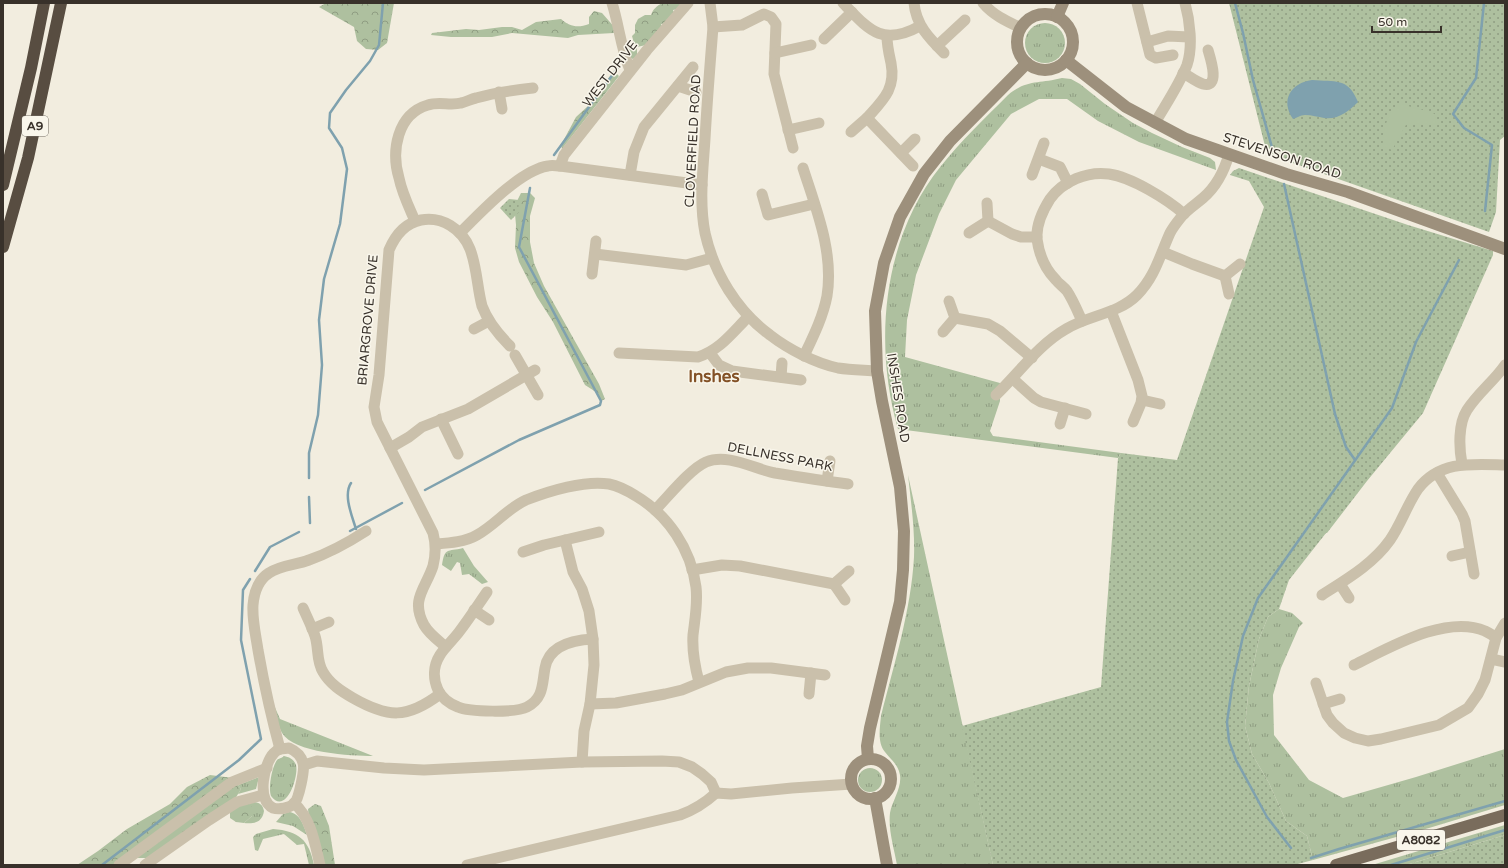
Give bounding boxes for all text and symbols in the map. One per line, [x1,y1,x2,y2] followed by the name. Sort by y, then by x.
[1372,8,1441,34] scale bar
[1378,15,1407,29] text: 50 m
[579,37,641,111] street label: WEST DRIVE
[682,74,704,208] street label: CLOVERFIELD ROAD
[22,116,48,136] road number: A9
[1221,129,1343,183] street label: STEVENSON ROAD
[354,254,382,386] street label: BRIARGROVE DRIVE
[883,352,913,444] street label: INSHES ROAD
[688,366,740,387] district label: Inshes
[726,439,834,475] street label: DELLNESS PARK
[1397,830,1445,850] road number: A8082

